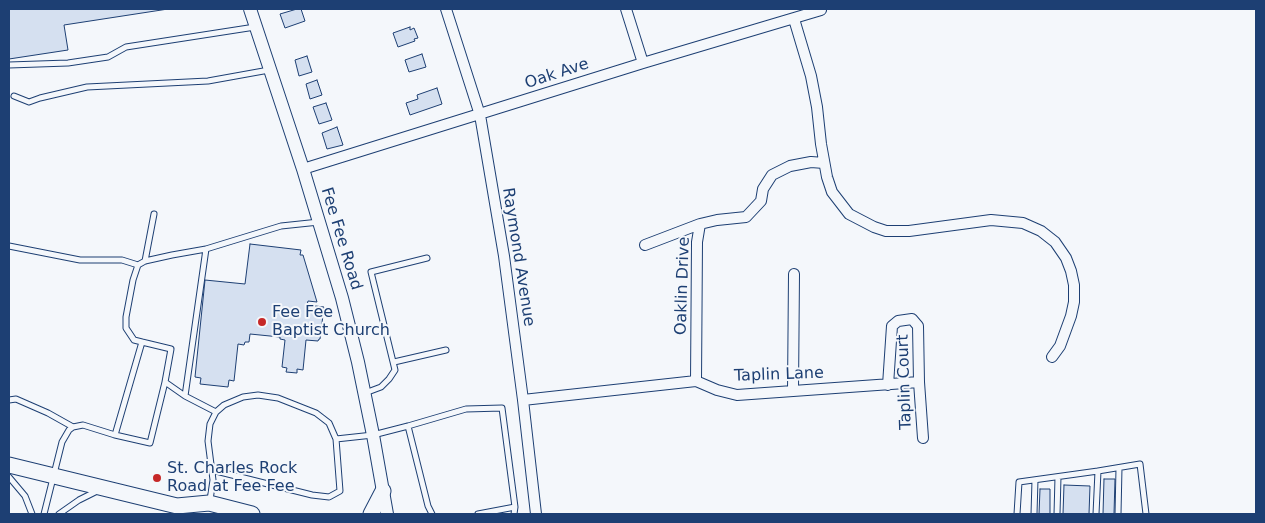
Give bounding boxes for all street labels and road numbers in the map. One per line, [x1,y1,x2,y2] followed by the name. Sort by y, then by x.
[523,55,591,93] street label: Oak Ave
[316,185,366,293] street label: Fee Fee Road
[498,186,538,328] street label: Raymond Avenue
[672,236,694,336] street label: Oaklin Drive
[894,334,916,430] street label: Taplin Court
[734,364,824,386] street label: Taplin Lane

